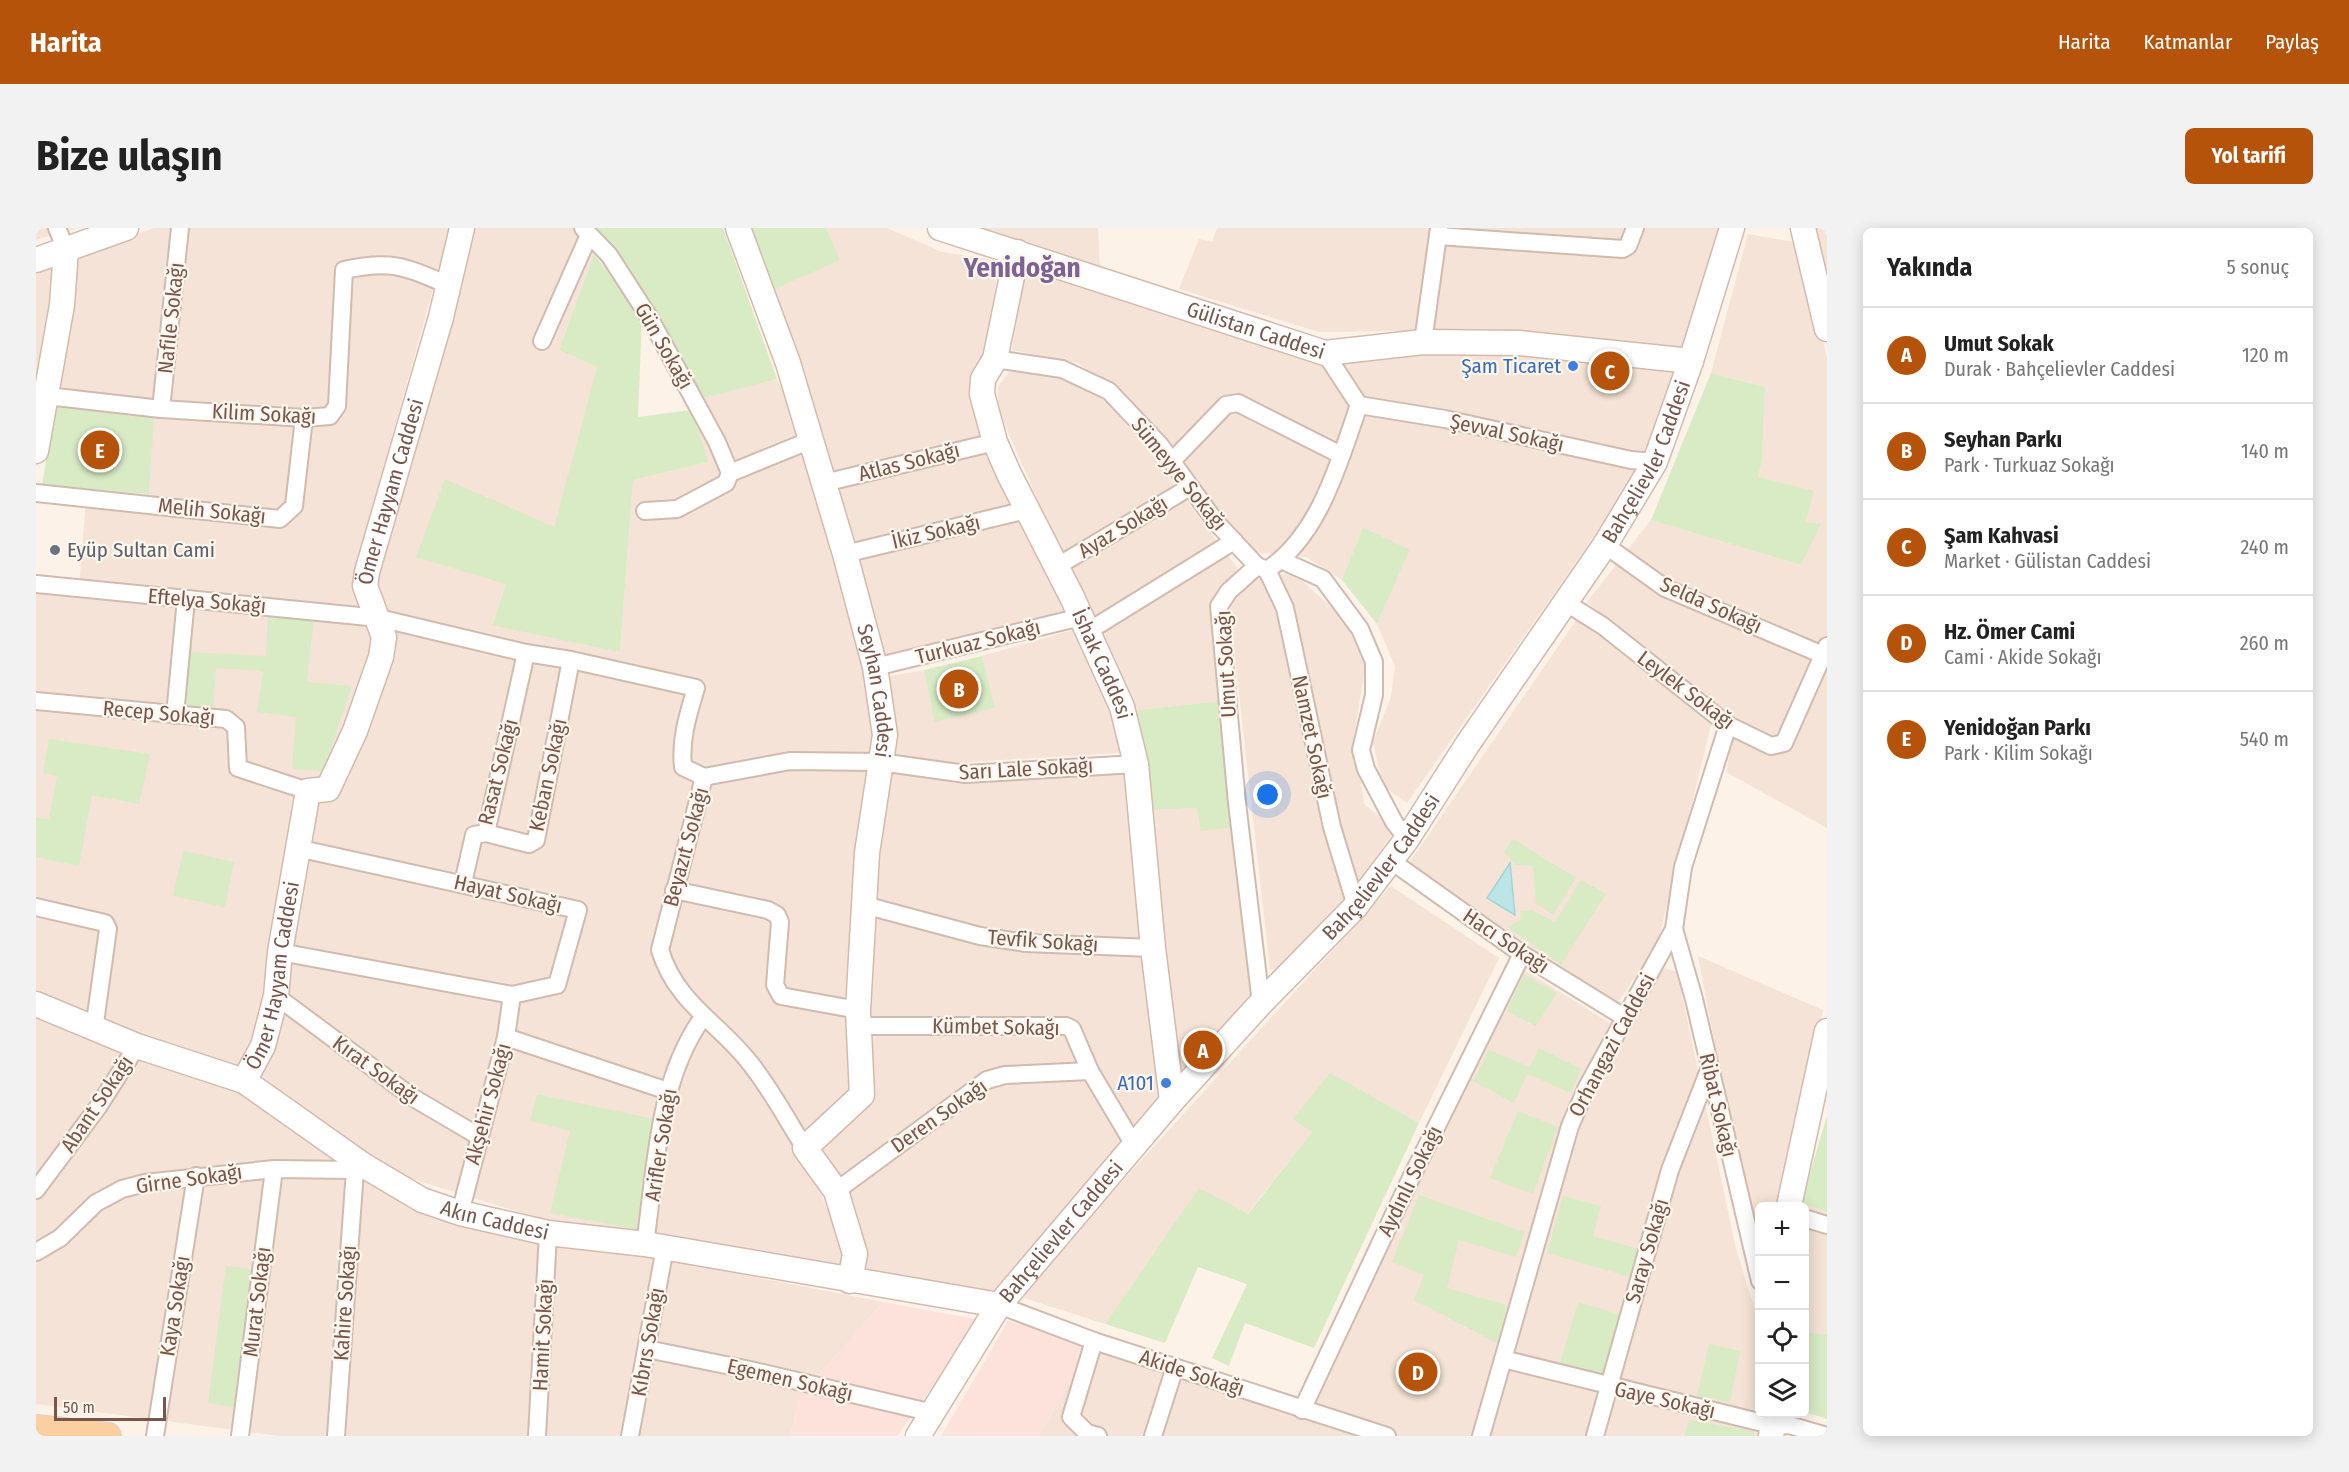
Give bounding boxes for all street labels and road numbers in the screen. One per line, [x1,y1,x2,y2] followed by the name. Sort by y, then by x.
[152,261,190,375] street label: Nafile Sokağı
[1183,296,1328,365] street label: Gülistan Caddesi
[629,298,699,394] street label: Gün Sokağı
[1596,377,1696,548] street label: Bahçelievler Caddesi
[352,396,430,586] street label: Ömer Hayyam Caddesi
[211,398,317,430] street label: Kilim Sokağı
[1448,408,1566,458] street label: Şevval Sokağı
[1125,412,1233,536] street label: Sümeyye Sokağı
[856,437,962,487] street label: Atlas Sokağı
[1074,490,1172,564] street label: Ayaz Sokağı
[157,492,267,530] street label: Melih Sokağı
[889,509,983,555] street label: İkiz Sokağı
[1656,571,1766,639] street label: Selda Sokağı
[147,583,267,619] street label: Eftelya Sokağı
[1066,605,1137,722] street label: İshak Caddesi
[1210,610,1242,718] street label: Umut Sokağı
[913,614,1043,670] street label: Turkuaz Sokağı
[851,621,898,759] street label: Seyhan Caddesi
[1632,645,1740,735] street label: Leylek Sokağı
[1286,673,1338,801] street label: Namzet Sokağı
[102,695,216,731] street label: Recep Sokağı
[472,716,524,828] street label: Rasat Sokağı
[523,716,573,834] street label: Keban Sokağı
[958,753,1094,785] street label: Sarı Lale Sokağı
[658,784,714,910] street label: Beyazıt Sokağı
[1317,789,1446,946] street label: Bahçelievler Caddesi
[451,869,565,919] street label: Hayat Sokağı
[240,879,305,1074] street label: Ömer Hayyam Caddesi
[1458,903,1554,979] street label: Hacı Sokağı
[987,924,1099,958] street label: Tevfik Sokağı
[1563,969,1661,1121] street label: Orhangazi Caddesi
[932,1013,1060,1041] street label: Kümbet Sokağı
[327,1030,425,1110] street label: Kırat Sokağı
[459,1040,517,1168] street label: Akşehir Sokağı
[1693,1050,1743,1160] street label: Ribat Sokağı
[55,1051,139,1157] street label: Abant Sokağı
[886,1073,992,1159] street label: Deren Sokağı
[639,1087,683,1203] street label: Arifler Sokağı
[1372,1121,1448,1241] street label: Aydınlı Sokağı
[993,1155,1129,1308] street label: Bahçelievler Caddesi
[134,1159,244,1199] street label: Girne Sokağı
[437,1194,551,1246] street label: Akın Caddesi
[1620,1196,1674,1306] street label: Saray Sokağı
[328,1244,362,1362] street label: Kahire Sokağı
[237,1245,277,1359] street label: Murat Sokağı
[154,1254,196,1358] street label: Kaya Sokağı
[527,1278,559,1392] street label: Hamit Sokağı
[626,1285,670,1399] street label: Kıbrıs Sokağı
[1136,1344,1248,1402] street label: Akide Sokağı
[725,1353,855,1407] street label: Egemen Sokağı
[1612,1376,1718,1424] street label: Gaye Sokağı

